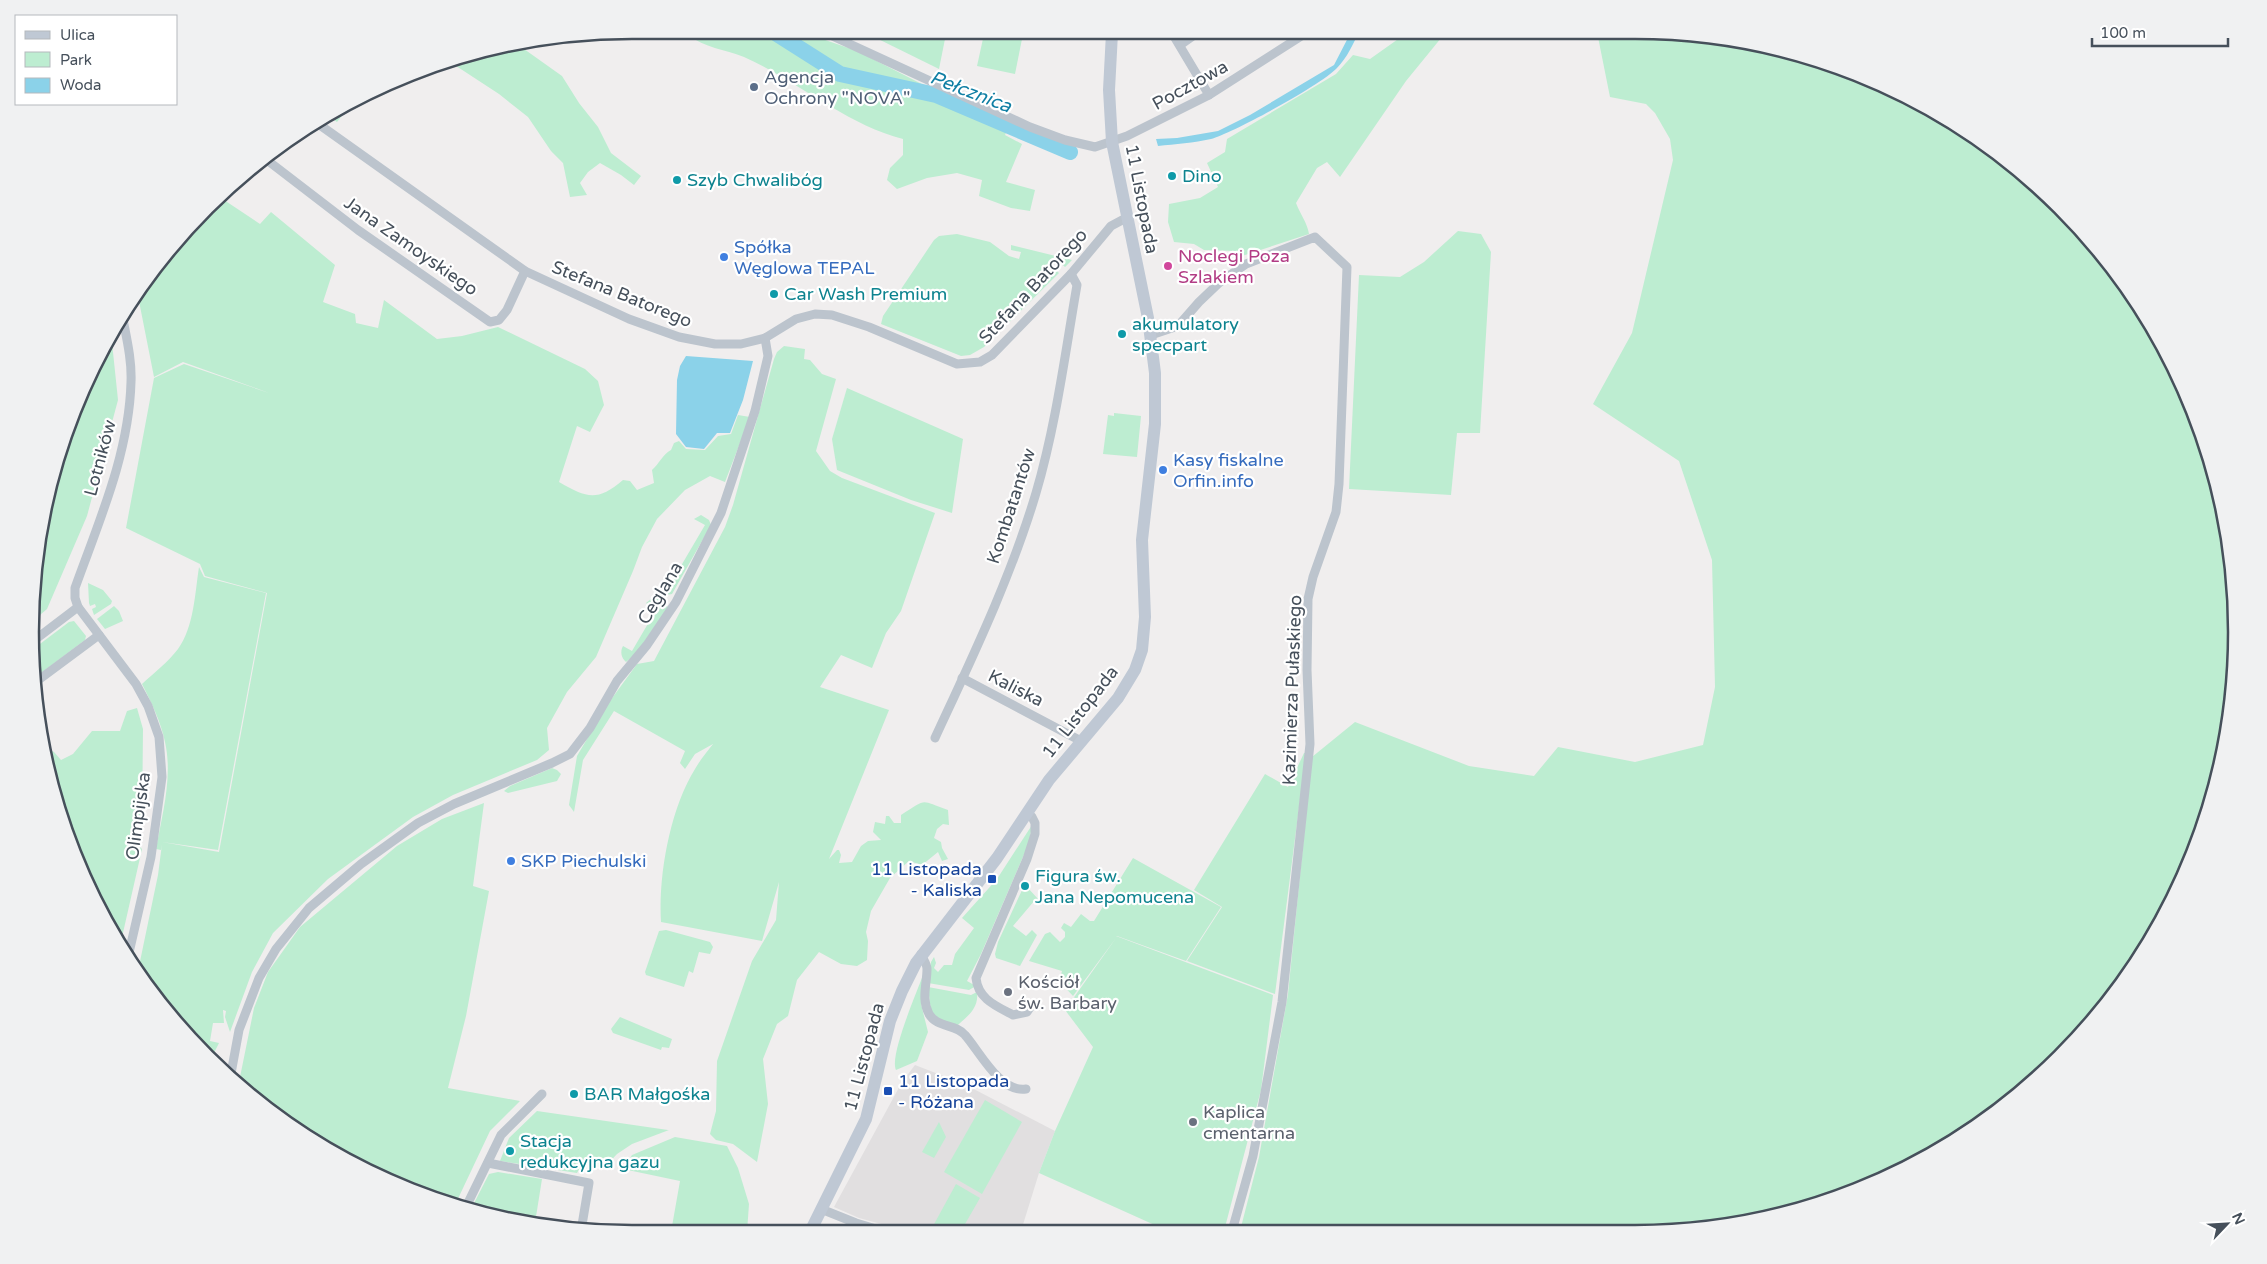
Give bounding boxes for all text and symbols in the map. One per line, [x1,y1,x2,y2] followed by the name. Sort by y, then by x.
[15,15,178,105] legend
[2092,15,2228,47] scale bar
[2100,24,2146,42] text: 100 m
[60,26,95,44] text: Ulica
[60,51,92,69] text: Park
[1148,55,1232,115] street label: Pocztowa
[764,66,910,109] place label: Agencja Ochrony "NOVA"
[927,66,1015,118] water label: Pełcznica
[60,76,102,94] text: Woda
[748,81,760,93] marker: Agencja Ochrony "NOVA"
[1121,142,1163,256] street label: 11 Listopada
[1182,165,1222,187] place label: Dino
[687,169,823,191] place label: Szyb Chwalibóg
[1166,170,1178,182] marker: Dino
[671,174,683,186] marker: Szyb Chwalibóg
[340,192,482,300] street label: Jana Zamoyskiego
[974,224,1092,348] street label: Stefana Batorego
[734,236,875,279] place label: Spółka Węglowa TEPAL
[1178,245,1290,288] place label: Noclegi Poza Szlakiem
[718,251,730,263] marker: Spółka Węglowa TEPAL
[549,256,695,332] street label: Stefana Batorego
[1162,260,1174,272] marker: Noclegi Poza Szlakiem
[784,283,947,305] place label: Car Wash Premium
[768,288,780,300] marker: Car Wash Premium
[1132,313,1239,356] place label: akumulatory specpart
[1116,328,1128,340] marker: akumulatory specpart
[79,417,121,499] street label: Lotników
[982,445,1040,567] street label: Kombatantów
[1173,449,1284,492] place label: Kasy fiskalne Orfin.info
[1157,464,1169,476] marker: Kasy fiskalne Orfin.info
[633,558,687,628] street label: Ceglana
[1278,594,1306,786] street label: Kazimierza Pułaskiego
[1037,661,1123,763] street label: 11 Listopada
[984,665,1048,711] street label: Kaliska
[121,771,155,861] street label: Olimpijska
[521,850,646,872] place label: SKP Piechulski
[505,855,517,867] marker: SKP Piechulski
[871,858,982,901] place label: 11 Listopada - Kaliska
[1035,865,1194,908] place label: Figura św. Jana Nepomucena
[986,873,998,885] marker: 11 Listopada - Kaliska
[1019,880,1031,892] marker: Figura św. Jana Nepomucena
[1018,971,1117,1014] place label: Kościół św. Barbary
[1002,986,1014,998] marker: Kościół św. Barbary
[839,1000,889,1114] street label: 11 Listopada
[898,1070,1009,1113] place label: 11 Listopada - Różana
[584,1083,710,1105] place label: BAR Małgośka
[882,1085,894,1097] marker: 11 Listopada - Różana
[568,1088,580,1100] marker: BAR Małgośka
[1203,1101,1295,1144] place label: Kaplica cmentarna
[1187,1116,1199,1128] marker: Kaplica cmentarna
[520,1130,660,1173] place label: Stacja redukcyjna gazu
[504,1145,516,1157] marker: Stacja redukcyjna gazu
[2202,1199,2252,1249] north arrow
[2228,1210,2248,1227] text: N

